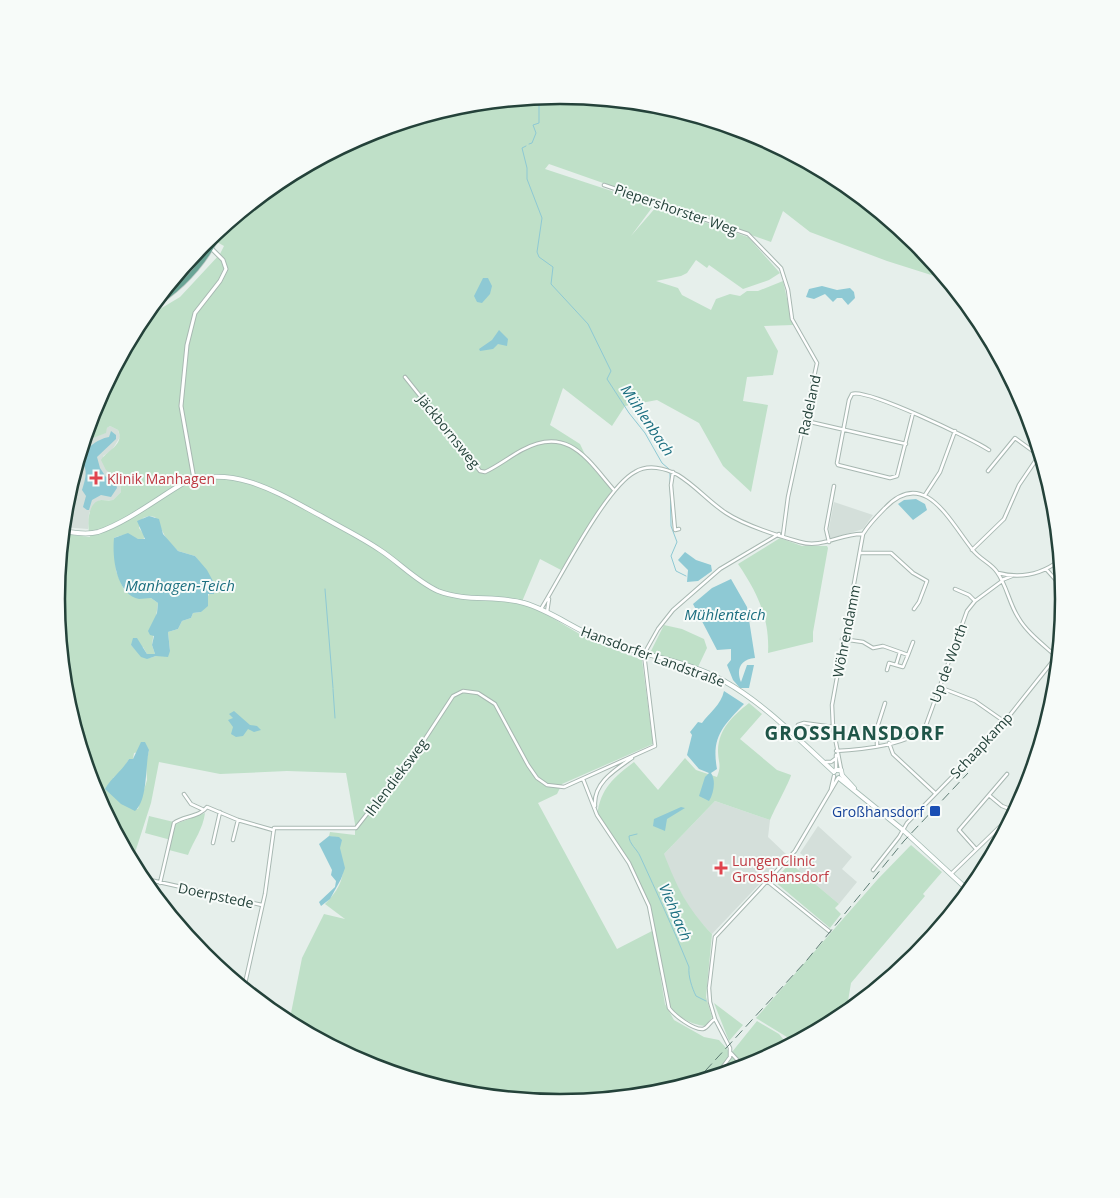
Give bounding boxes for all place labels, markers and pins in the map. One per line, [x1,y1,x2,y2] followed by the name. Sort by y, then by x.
[107,469,215,488] place label: Klinik Manhagen
[89,471,103,485] marker: Klinik Manhagen
[832,802,925,821] place label: Großhansdorf
[928,804,942,818] marker: Großhansdorf
[732,851,830,886] place label: LungenClinic Grosshansdorf
[714,861,728,875] marker: LungenClinic Grosshansdorf

